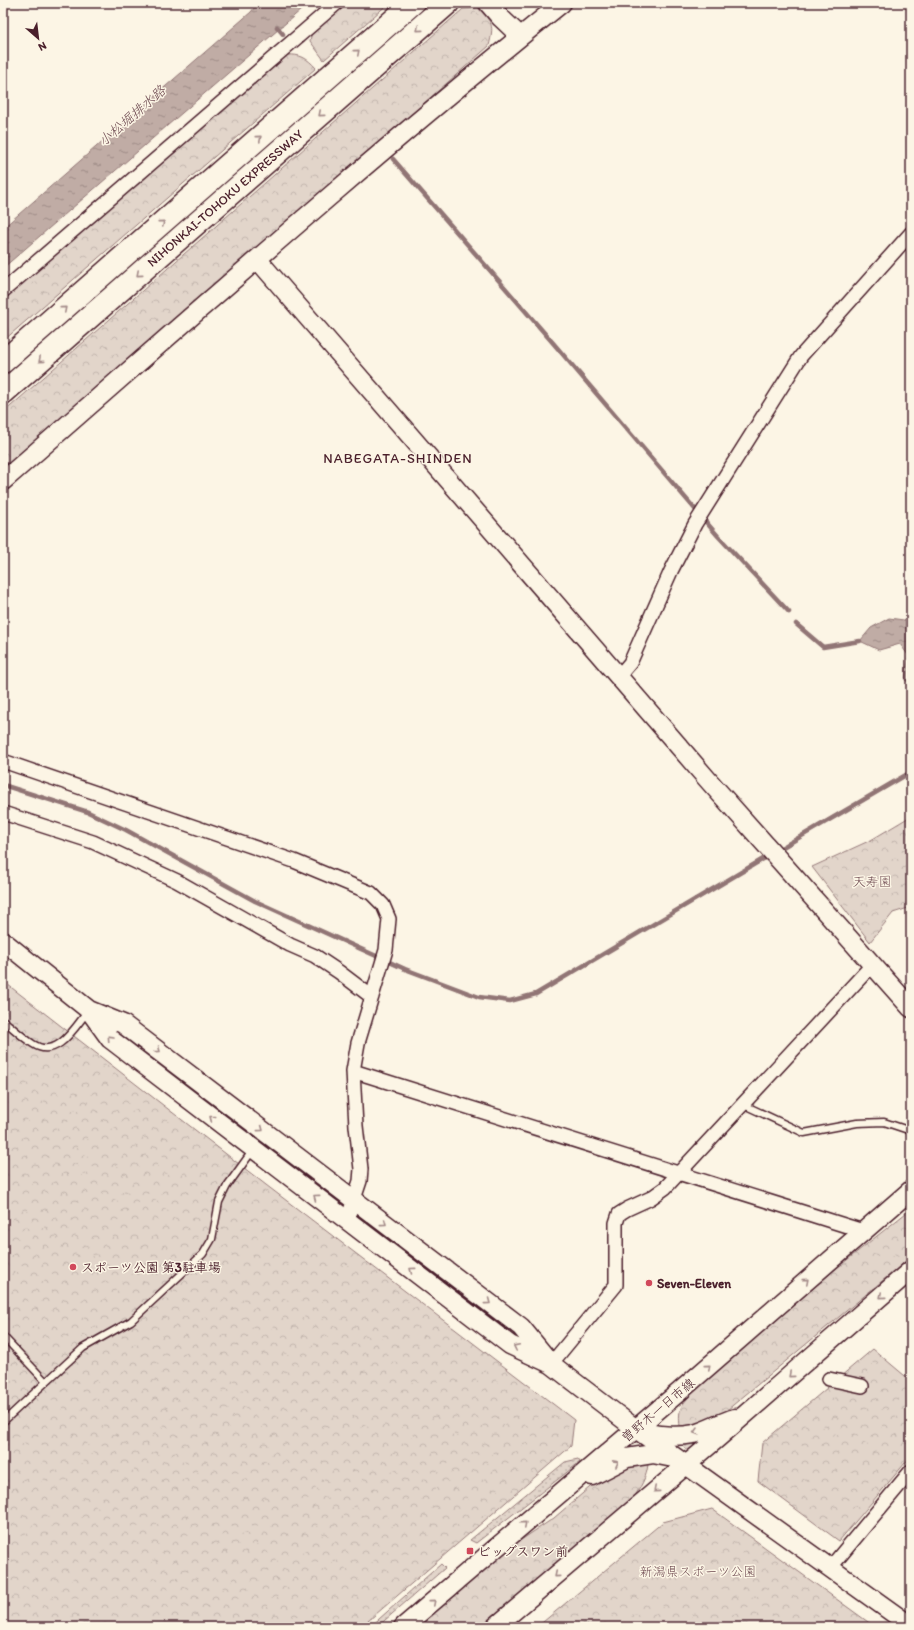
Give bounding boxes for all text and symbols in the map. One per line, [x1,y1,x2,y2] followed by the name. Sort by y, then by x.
[18,18,58,58] north arrow
[416,24,423,31] one-way arrow
[36,39,49,54] text: N
[352,49,360,56] one-way arrow
[95,81,170,150] water label: 小松堀排水路
[318,110,326,117] one-way arrow
[144,126,306,270] street label: NIHONKAI-TOHOKU EXPRESSWAY
[255,135,262,142] one-way arrow
[157,221,164,228] one-way arrow
[136,269,144,276] one-way arrow
[59,306,67,314] one-way arrow
[38,355,46,362] one-way arrow
[323,450,473,467] district label: NABEGATA-SHINDEN
[852,874,892,889] park label: 天寿園
[107,1035,115,1043] one-way arrow
[153,1046,160,1053] one-way arrow
[210,1116,217,1123] one-way arrow
[257,1125,264,1132] one-way arrow
[313,1194,320,1202] one-way arrow
[380,1219,387,1226] one-way arrow
[81,1260,221,1275] place label: スポーツ公園 第3駐車場
[68,1262,78,1272] marker: スポーツ公園 第3駐車場
[409,1267,416,1274] one-way arrow
[657,1276,732,1291] place label: Seven-Eleven
[644,1278,654,1288] marker: Seven-Eleven
[801,1279,808,1286] one-way arrow
[879,1291,886,1298] one-way arrow
[484,1297,491,1305] one-way arrow
[512,1345,520,1352] one-way arrow
[703,1365,711,1372] one-way arrow
[788,1370,796,1377] one-way arrow
[618,1374,698,1445] street label: 曽野木一日市線
[693,1428,700,1436] one-way arrow
[611,1460,619,1468] one-way arrow
[654,1486,661,1493] one-way arrow
[519,1521,527,1528] one-way arrow
[478,1544,568,1559] place label: ビッグスワン前
[465,1546,475,1556] marker: ビッグスワン前
[640,1564,756,1579] park label: 新潟県スポーツ公園
[555,1570,562,1577] one-way arrow
[428,1599,436,1606] one-way arrow

